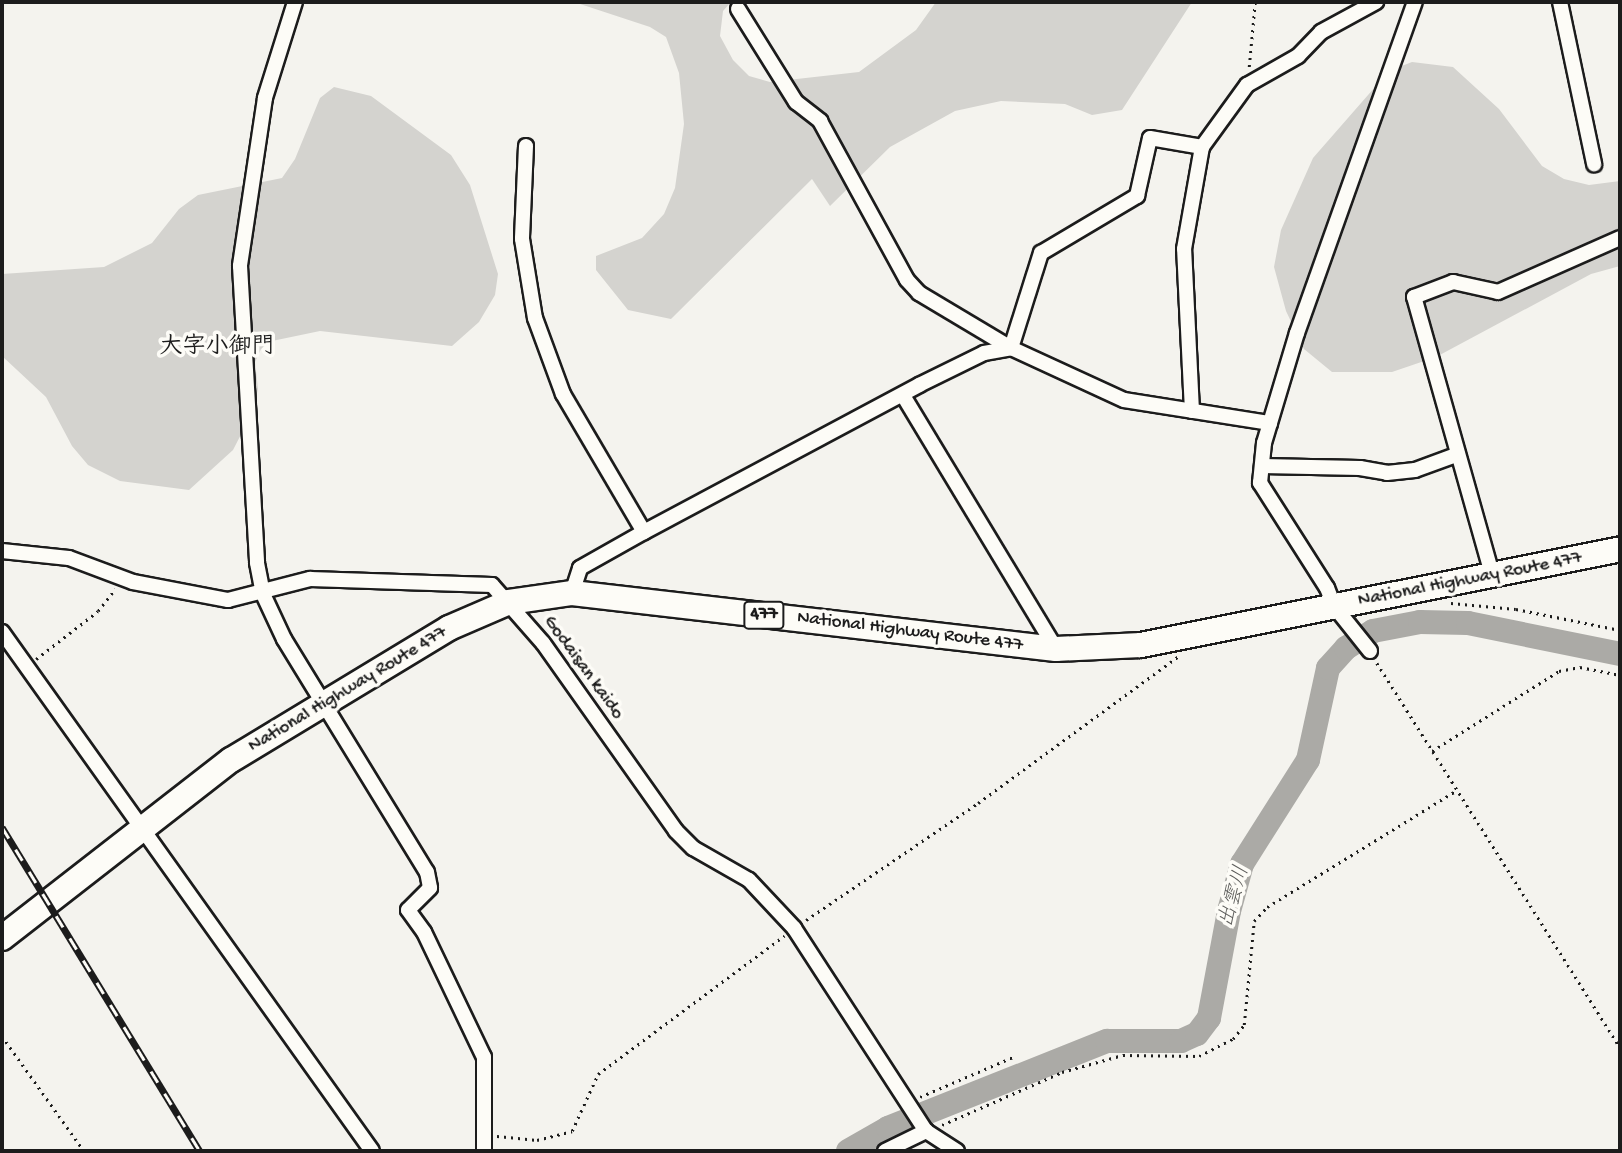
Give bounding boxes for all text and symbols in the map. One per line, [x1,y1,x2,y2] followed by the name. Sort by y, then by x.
[160,334,274,362] district label: 大字小御門
[1356,547,1584,613] street label: National Highway Route 477
[743,600,785,630] road number: 477
[796,607,1024,657] street label: National Highway Route 477
[538,612,628,724] street label: Godaisan kaido
[245,622,451,758] street label: National Highway Route 477
[1215,863,1257,931] water label: 出雲川

